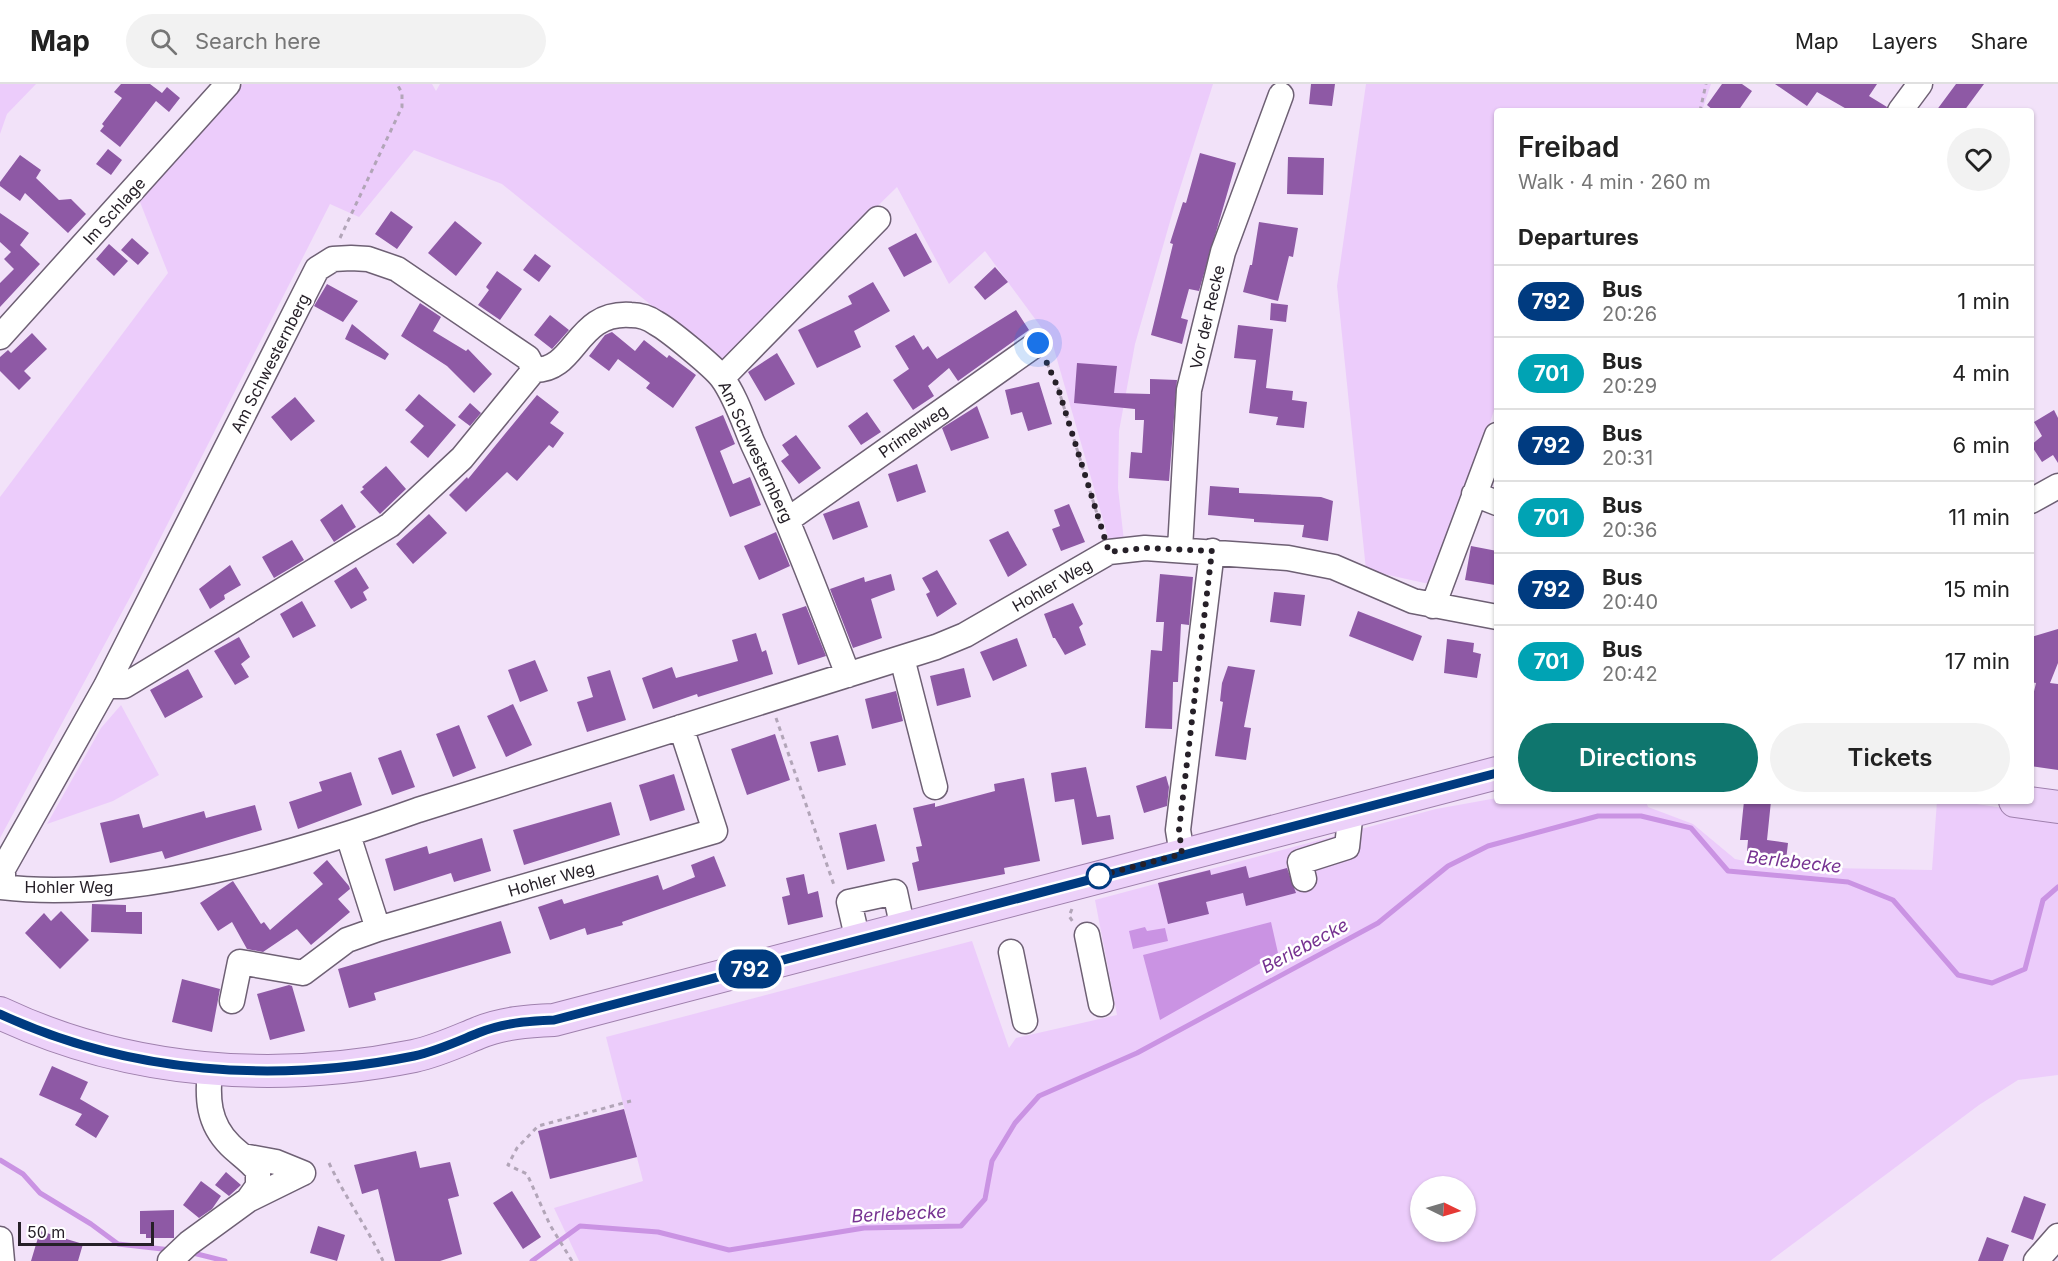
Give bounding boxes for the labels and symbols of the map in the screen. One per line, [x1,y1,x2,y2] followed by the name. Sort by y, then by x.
[79,173,149,249] street label: Im Schlage
[1185,263,1229,371] street label: Vor der Recke
[226,290,314,436] street label: Am Schwesternberg
[1023,328,1053,358] your location
[714,378,798,526] street label: Am Schwesternberg
[875,400,951,462] street label: Primelweg
[1009,554,1095,616] street label: Hohler Weg
[1745,846,1843,877] water label: Berlebecke
[506,857,596,901] street label: Hohler Weg
[1086,863,1112,889] unlabelled marker
[25,877,113,897] street label: Hohler Weg
[1258,914,1352,977] water label: Berlebecke
[716,950,784,988] line badge: 792
[1410,1176,1476,1242] north arrow
[851,1201,947,1226] water label: Berlebecke
[18,1219,154,1246] scale bar

